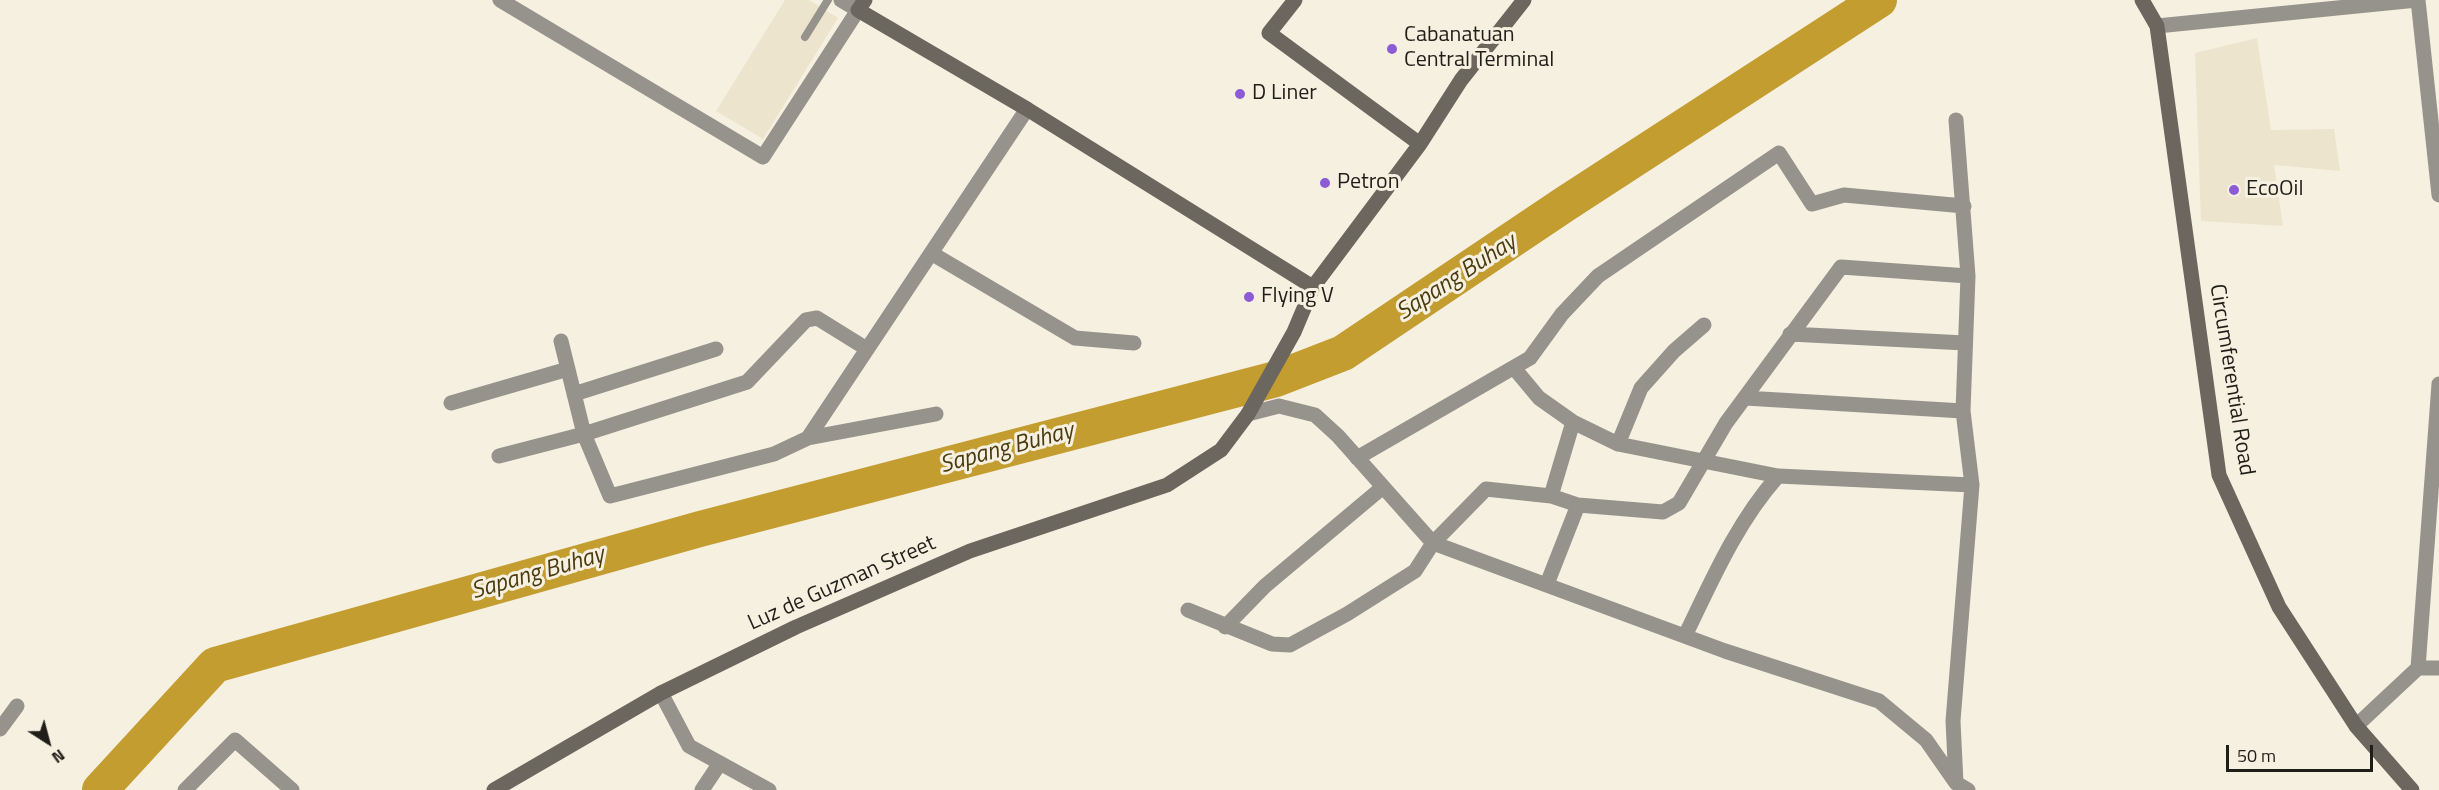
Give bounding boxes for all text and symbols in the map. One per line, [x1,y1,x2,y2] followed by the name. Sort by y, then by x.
[1404,23,1554,74] place label: Cabanatuan Central Terminal
[1385,42,1399,56] marker: Cabanatuan Central Terminal
[1252,81,1317,107] place label: D Liner
[1233,87,1247,101] marker: D Liner
[1337,170,1400,196] place label: Petron
[1318,176,1332,190] marker: Petron
[2246,177,2303,203] place label: EcoOil
[2227,183,2241,197] marker: EcoOil
[1392,229,1522,327] water label: Sapang Buhay
[2203,282,2259,478] street label: Circumferential Road
[1261,284,1334,310] place label: Flying V
[1242,290,1256,304] marker: Flying V
[937,417,1077,481] water label: Sapang Buhay
[744,531,940,637] street label: Luz de Guzman Street
[468,541,608,607] water label: Sapang Buhay
[18,712,78,772] north arrow
[2229,733,2376,771] scale bar
[2237,742,2276,769] text: 50 m
[47,744,70,770] text: N

